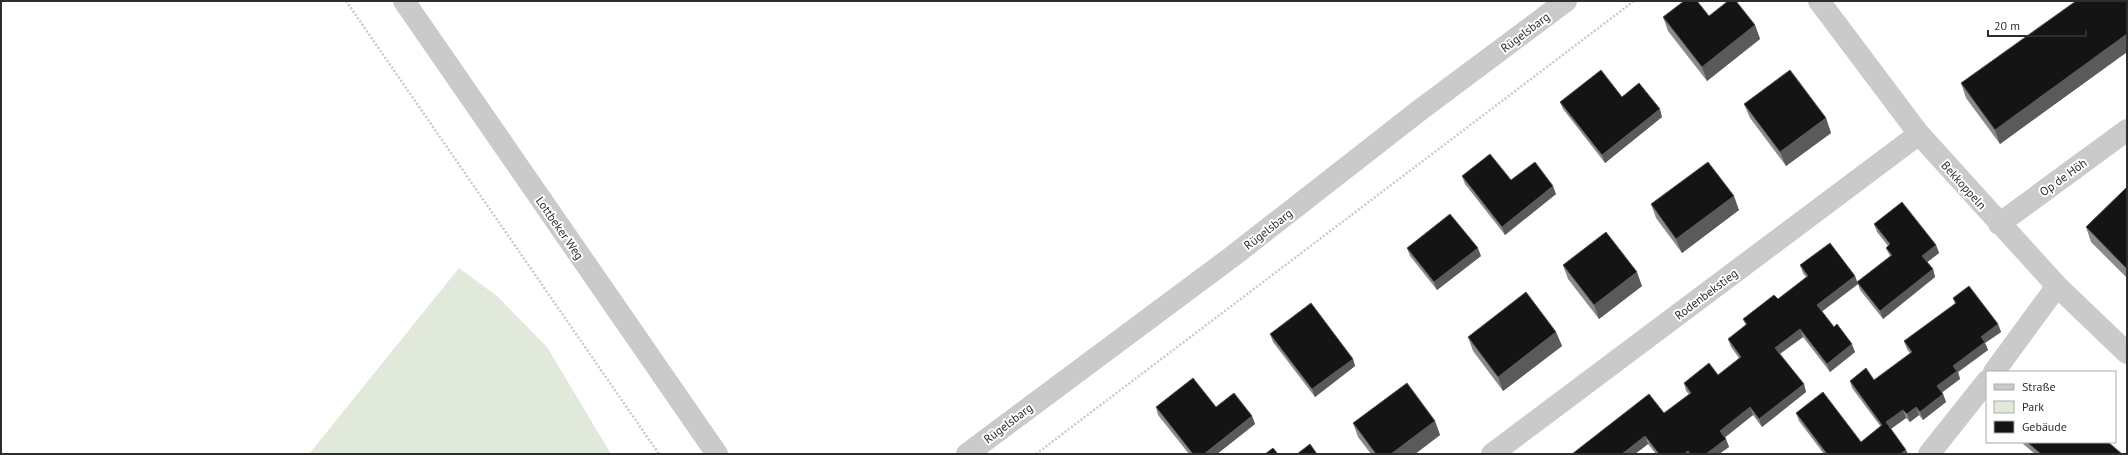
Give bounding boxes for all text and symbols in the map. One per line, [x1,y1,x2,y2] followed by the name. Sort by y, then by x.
[1498,9,1552,55] street label: Rügelsbarg
[1988,12,2086,38] scale bar
[1994,18,2020,33] text: 20 m
[2036,155,2090,199] street label: Op de Höh
[1938,158,1990,212] street label: Bekkoppeln
[533,194,587,262] street label: Lottbeker Weg
[1241,205,1295,253] street label: Rügelsbarg
[1671,265,1741,323] street label: Rodenbekstieg
[1986,371,2116,443] legend
[2022,379,2056,394] text: Straße
[2022,399,2044,414] text: Park
[981,400,1035,446] street label: Rügelsbarg
[2022,419,2067,434] text: Gebäude

